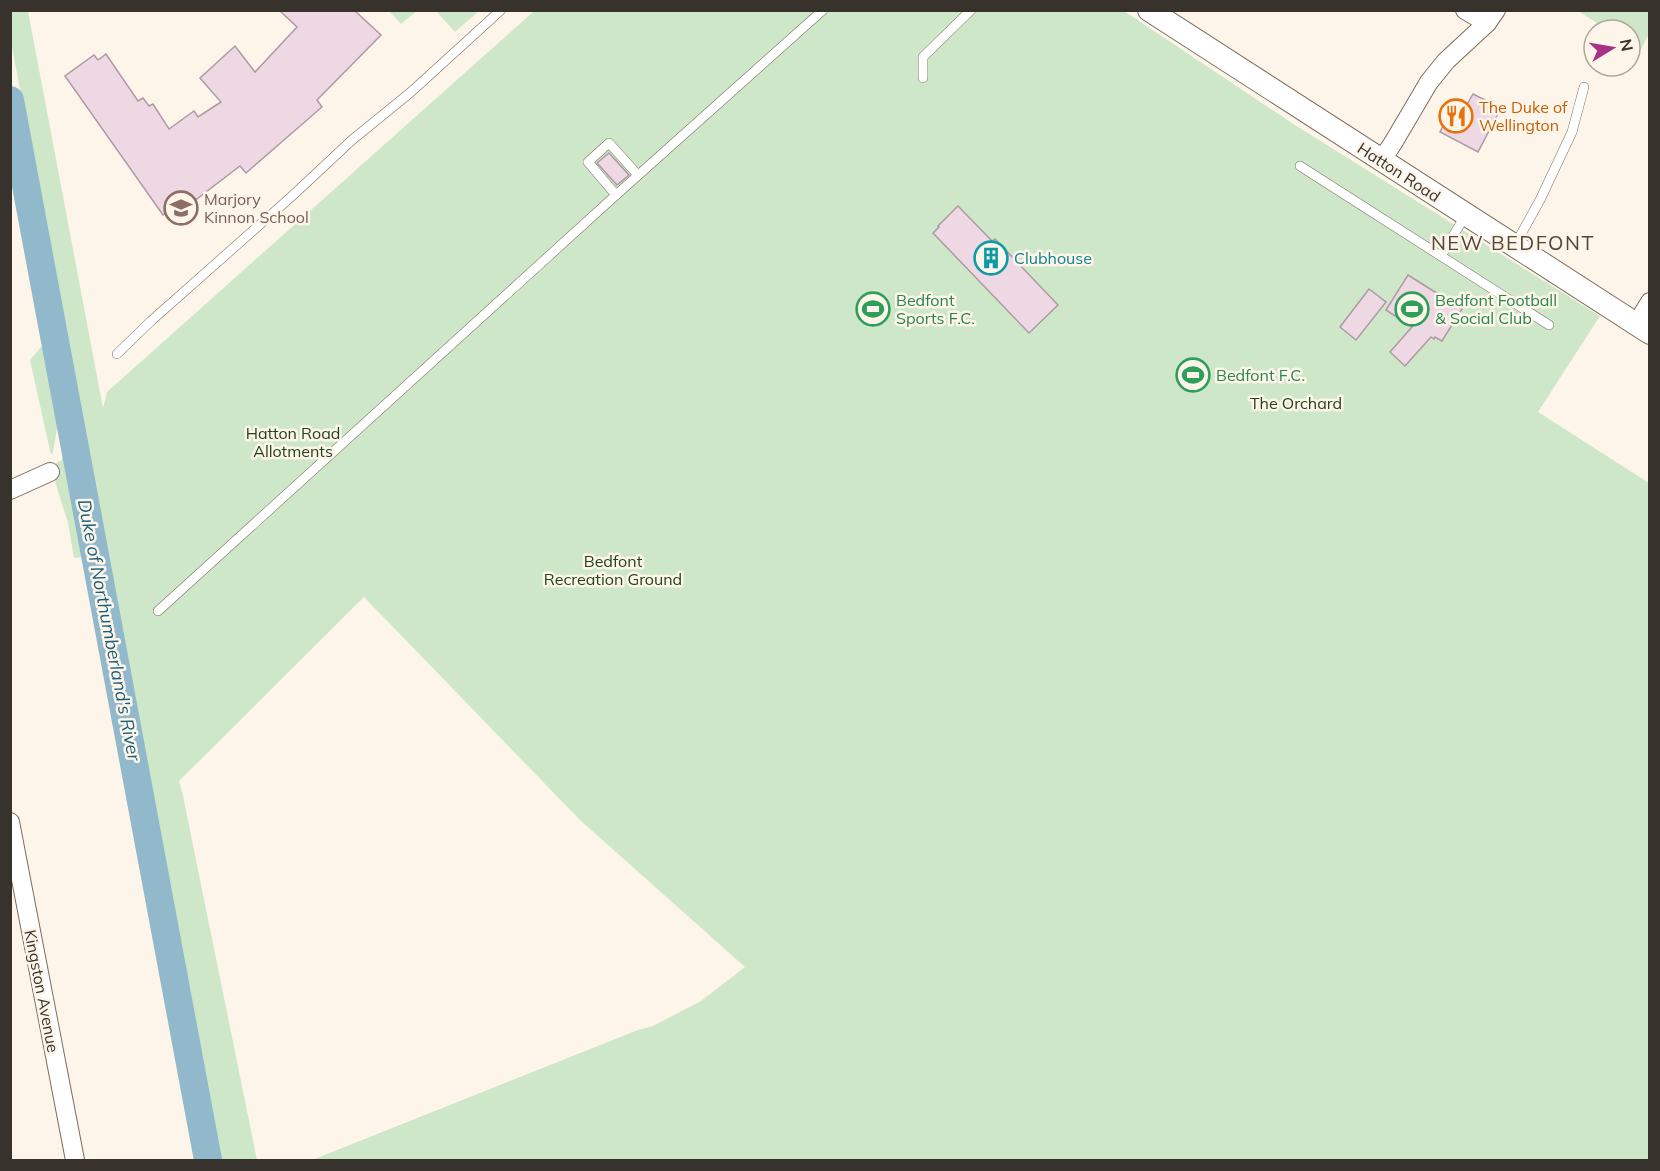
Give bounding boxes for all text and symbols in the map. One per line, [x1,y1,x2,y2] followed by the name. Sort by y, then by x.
[1582,18,1642,78] north arrow
[1616,37,1638,53] text: N
[1479,97,1568,135] place label: The Duke of Wellington
[1438,98,1474,134] restaurant icon: The Duke of Wellington
[1354,138,1444,206] street label: Hatton Road
[204,189,309,227] place label: Marjory Kinnon School
[163,190,199,226] school or university icon: Marjory Kinnon School
[1431,230,1595,255] district label: NEW BEDFONT
[973,240,1009,276] building icon: Clubhouse
[1014,248,1092,268] place label: Clubhouse
[896,290,975,328] place label: Bedfont Sports F.C.
[1435,290,1557,328] place label: Bedfont Football & Social Club
[855,291,891,327] sports icon: Bedfont Sports F.C.
[1394,291,1430,327] sports icon: Bedfont Football & Social Club
[1175,357,1211,393] sports icon: Bedfont F.C.
[1216,365,1305,385] place label: Bedfont F.C.
[1250,393,1342,413] park label: The Orchard
[246,423,340,461] park label: Hatton Road Allotments
[73,497,146,764] water label: Duke of Northumberland's River
[544,551,682,589] park label: Bedfont Recreation Ground
[20,928,64,1054] street label: Kingston Avenue

